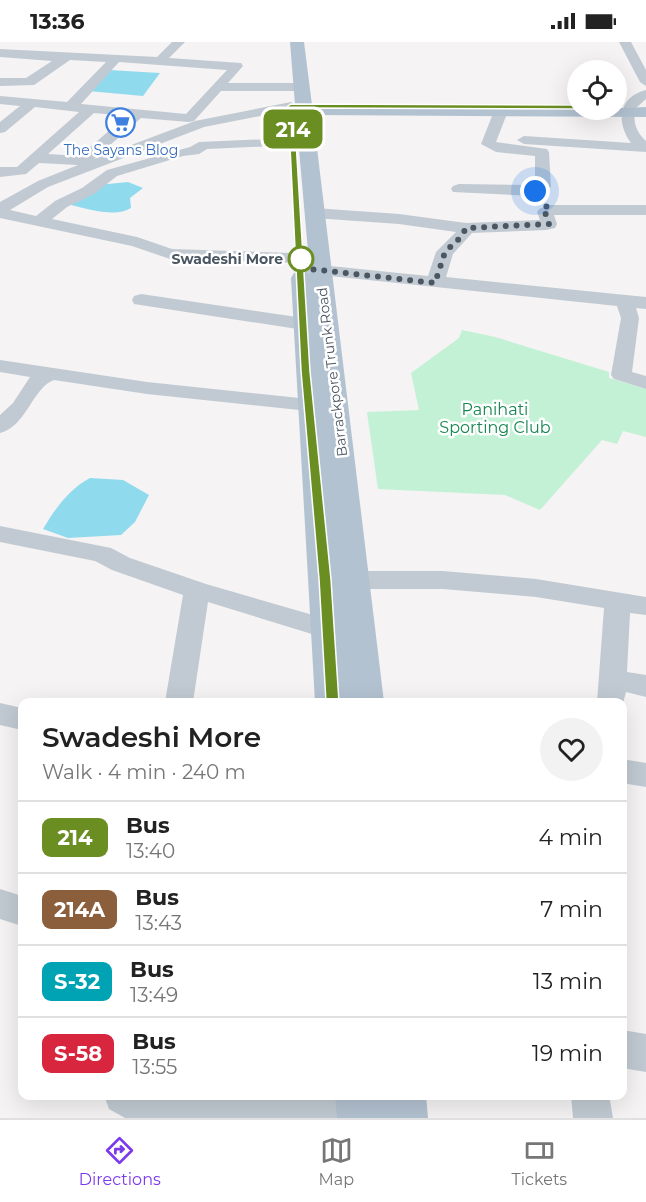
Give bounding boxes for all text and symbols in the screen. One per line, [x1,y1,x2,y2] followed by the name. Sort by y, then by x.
[30,8,84,35] text: 13:36
[567,60,627,120] map controls
[567,60,627,120] button: locate
[105,107,137,139] supermarket icon: The Sayans Blog
[258,110,328,148] line badge: 214
[275,117,311,142] text: 214
[64,141,178,159] place label: The Sayans Blog
[520,176,550,206] your location
[288,246,314,272] marker: Swadeshi More
[172,250,283,268] place label: Swadeshi More
[313,286,351,458] street label: Barrackpore Trunk Road
[439,400,551,437] park label: Panihati Sporting Club
[540,718,603,781] button: heart
[42,720,261,754] text: Swadeshi More
[42,760,246,784] text: Walk · 4 min · 240 m
[126,812,170,839] text: Bus
[539,824,603,851] text: 4 min
[57,825,93,850] text: 214
[126,839,175,863] text: 13:40
[135,884,179,911] text: Bus
[540,896,603,923] text: 7 min
[54,897,105,922] text: 214A
[135,911,182,935] text: 13:43
[130,956,174,983] text: Bus
[533,968,603,995] text: 13 min
[54,969,100,994] text: S-32
[130,983,178,1007] text: 13:49
[132,1028,176,1055] text: Bus
[532,1040,603,1067] text: 19 min
[54,1041,102,1066] text: S-58
[132,1055,177,1079] text: 13:55
[79,1134,161,1189] tab: Directions
[318,1134,354,1189] tab: Map
[512,1134,567,1189] tab: Tickets

